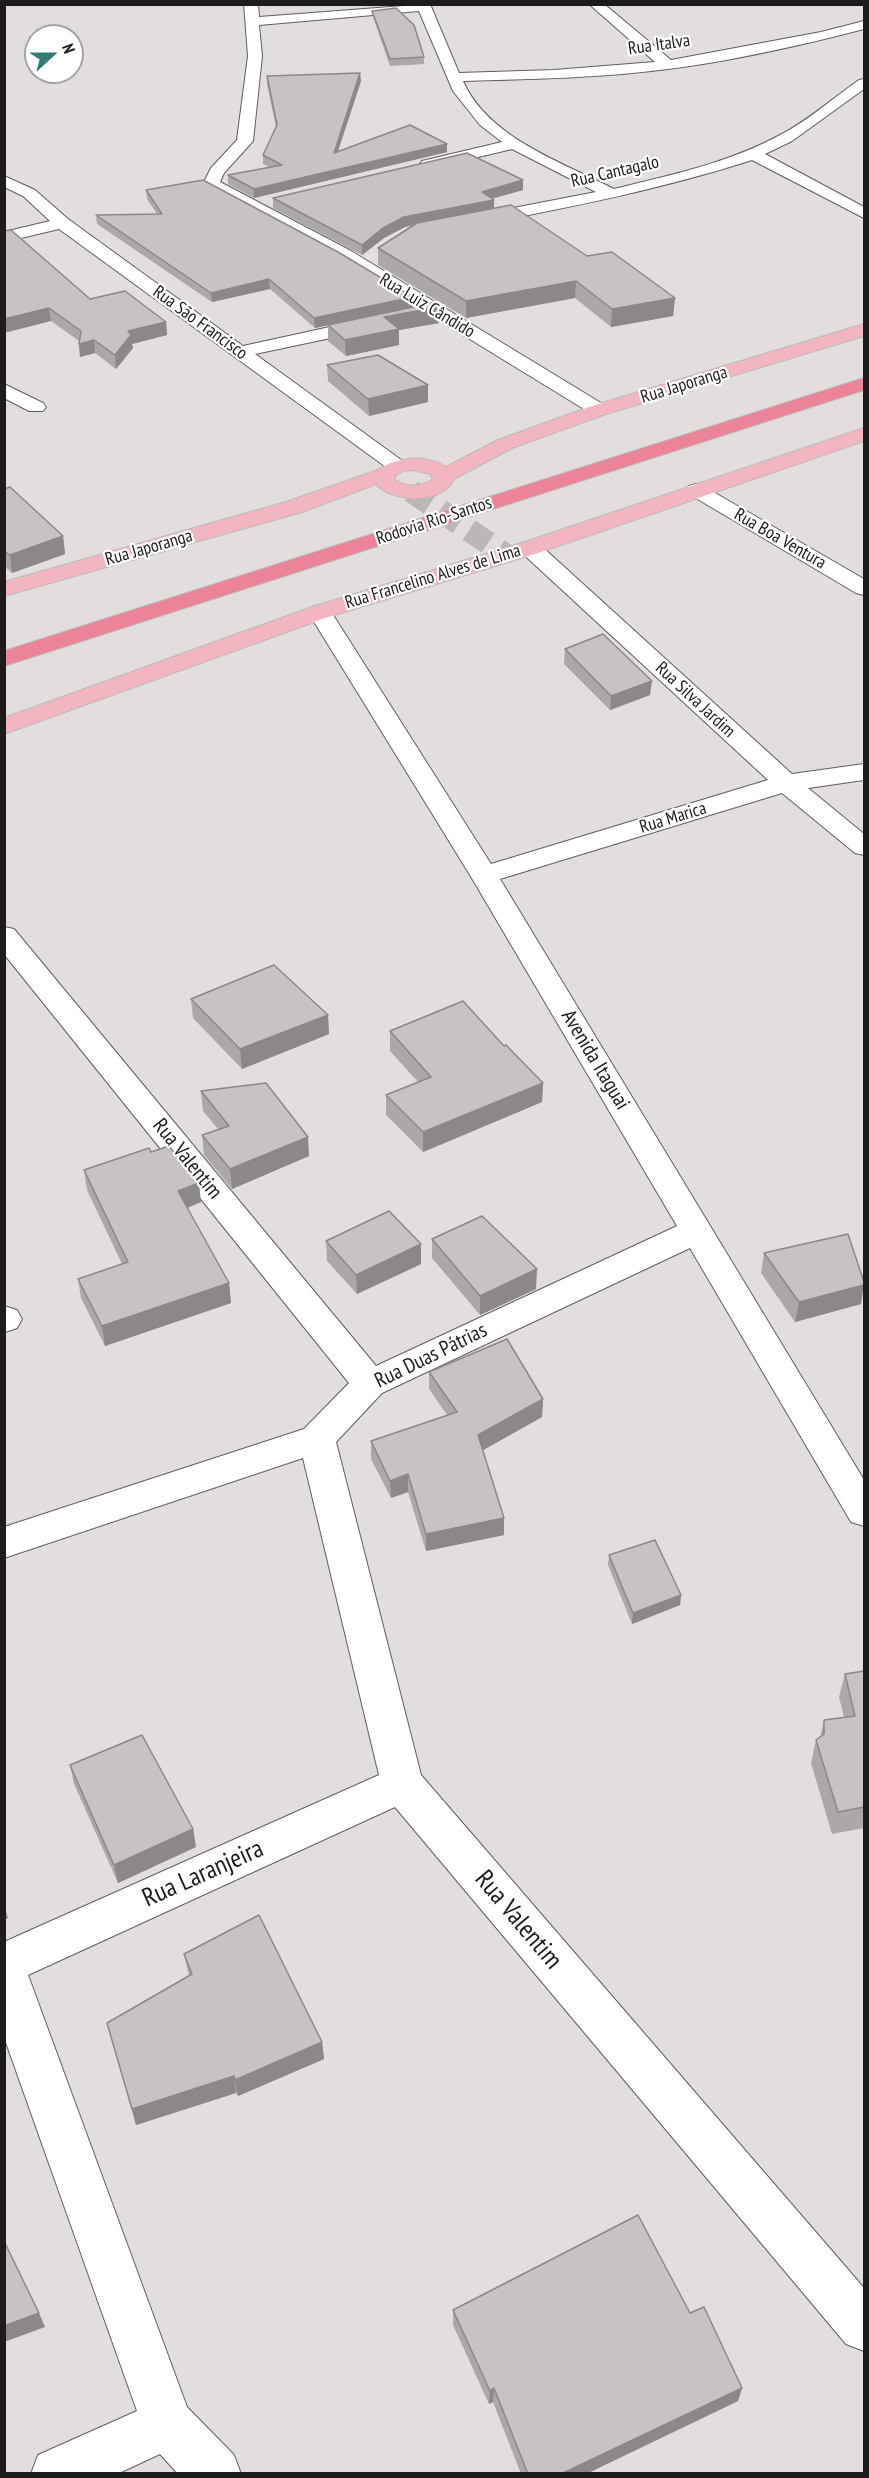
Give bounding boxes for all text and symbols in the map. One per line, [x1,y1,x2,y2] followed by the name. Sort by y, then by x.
[24,24,84,84] north arrow
[627,30,691,60] street label: Rua Italva
[58,41,80,56] text: N
[569,151,661,193] street label: Rua Cantagalo
[375,269,479,343] street label: Rua Luiz Cândido
[148,281,252,365] street label: Rua São Francisco
[638,362,730,408] street label: Rua Japoranga
[374,492,494,550] street label: Rodovia Rio-Santos
[730,504,830,574] street label: Rua Boa Ventura
[103,525,195,571] street label: Rua Japoranga
[343,540,523,614] street label: Rua Francelino Alves de Lima
[651,658,739,742] street label: Rua Silva Jardim
[637,798,709,838] street label: Rua Marica
[555,1005,635,1115] street label: Avenida Itaguai
[147,1114,227,1204] street label: Rua Valentim
[371,1318,491,1394] street label: Rua Duas Pátrias
[138,1834,268,1914] street label: Rua Laranjeira
[468,1864,568,1976] street label: Rua Valentim

